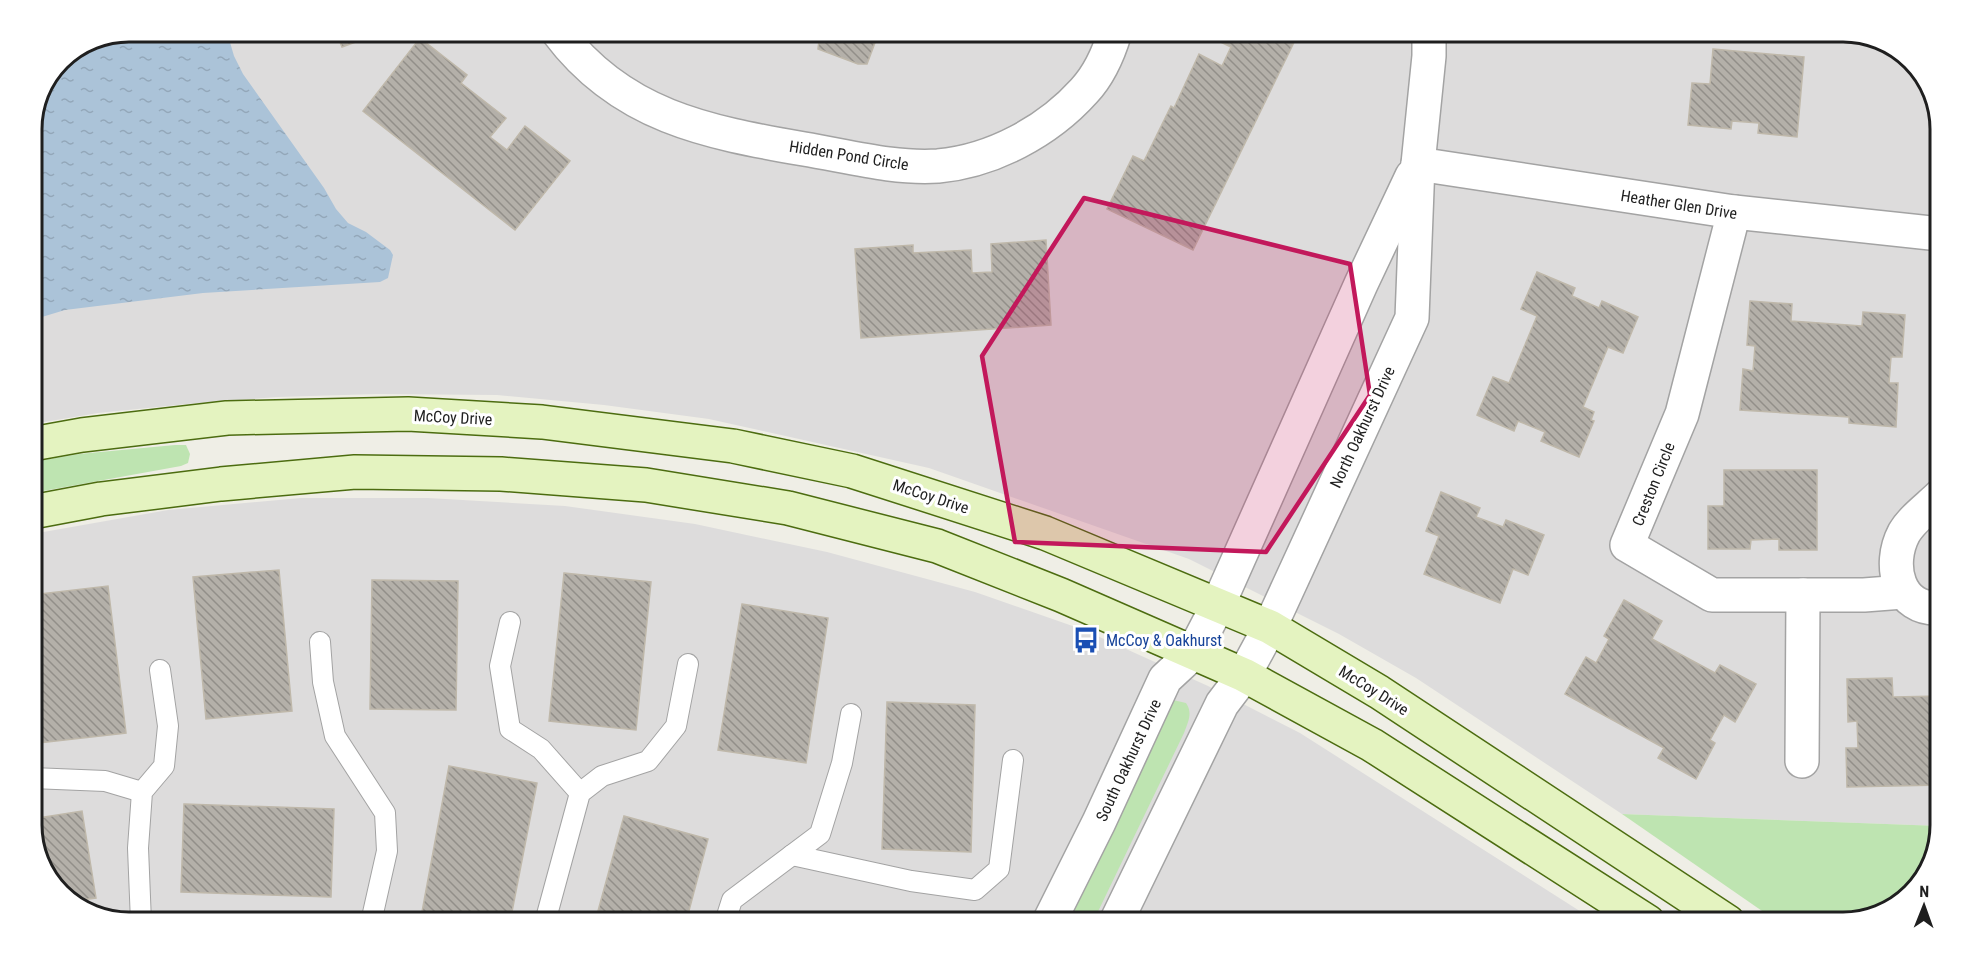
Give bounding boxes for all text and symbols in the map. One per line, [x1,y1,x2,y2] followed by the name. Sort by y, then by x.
[788,137,910,174] street label: Hidden Pond Circle
[1619,186,1738,223] street label: Heather Glen Drive
[1326,363,1399,491] street label: North Oakhurst Drive
[413,406,493,429] street label: McCoy Drive
[1628,440,1679,529] street label: Creston Circle
[890,475,971,518] street label: McCoy Drive
[1071,625,1101,655] bus stop icon: McCoy & Oakhurst
[1106,631,1222,650] place label: McCoy & Oakhurst
[1335,662,1412,719] street label: McCoy Drive
[1092,696,1165,824] street label: South Oakhurst Drive
[1894,876,1954,936] north arrow
[1919,882,1929,901] text: N

